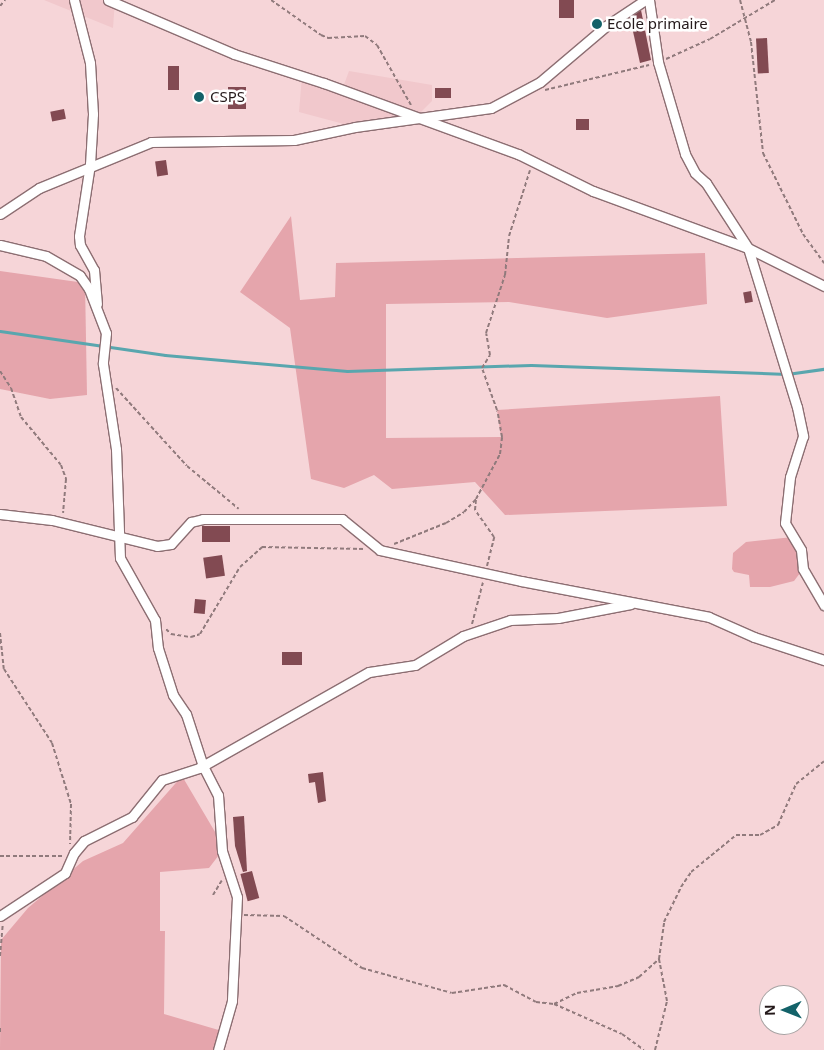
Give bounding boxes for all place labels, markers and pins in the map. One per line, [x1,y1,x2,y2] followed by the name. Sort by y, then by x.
[607,15,708,33] place label: Ecole primaire
[591,18,603,30] marker: Ecole primaire
[210,88,245,106] place label: CSPS
[192,90,206,104] marker: CSPS

